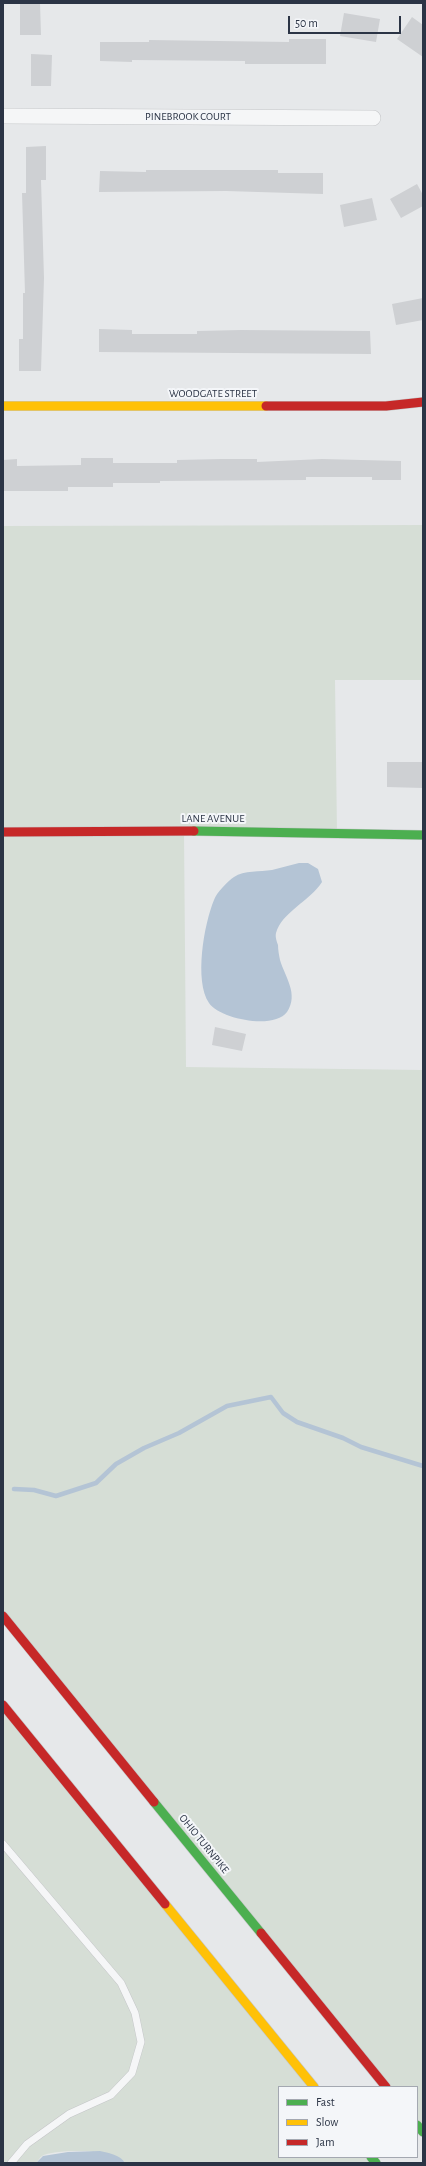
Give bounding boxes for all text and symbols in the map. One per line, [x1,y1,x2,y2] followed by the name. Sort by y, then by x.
[290,8,403,34] scale bar
[295,17,318,29] text: 50 m
[145,110,231,124] street label: PINEBROOK COURT
[169,387,257,401] street label: WOODGATE STREET
[182,812,244,826] street label: LANE AVENUE
[176,1812,232,1876] street label: OHIO TURNPIKE
[278,2086,418,2158] legend
[316,2096,335,2108] text: Fast
[316,2116,338,2128] text: Slow
[316,2136,335,2148] text: Jam

